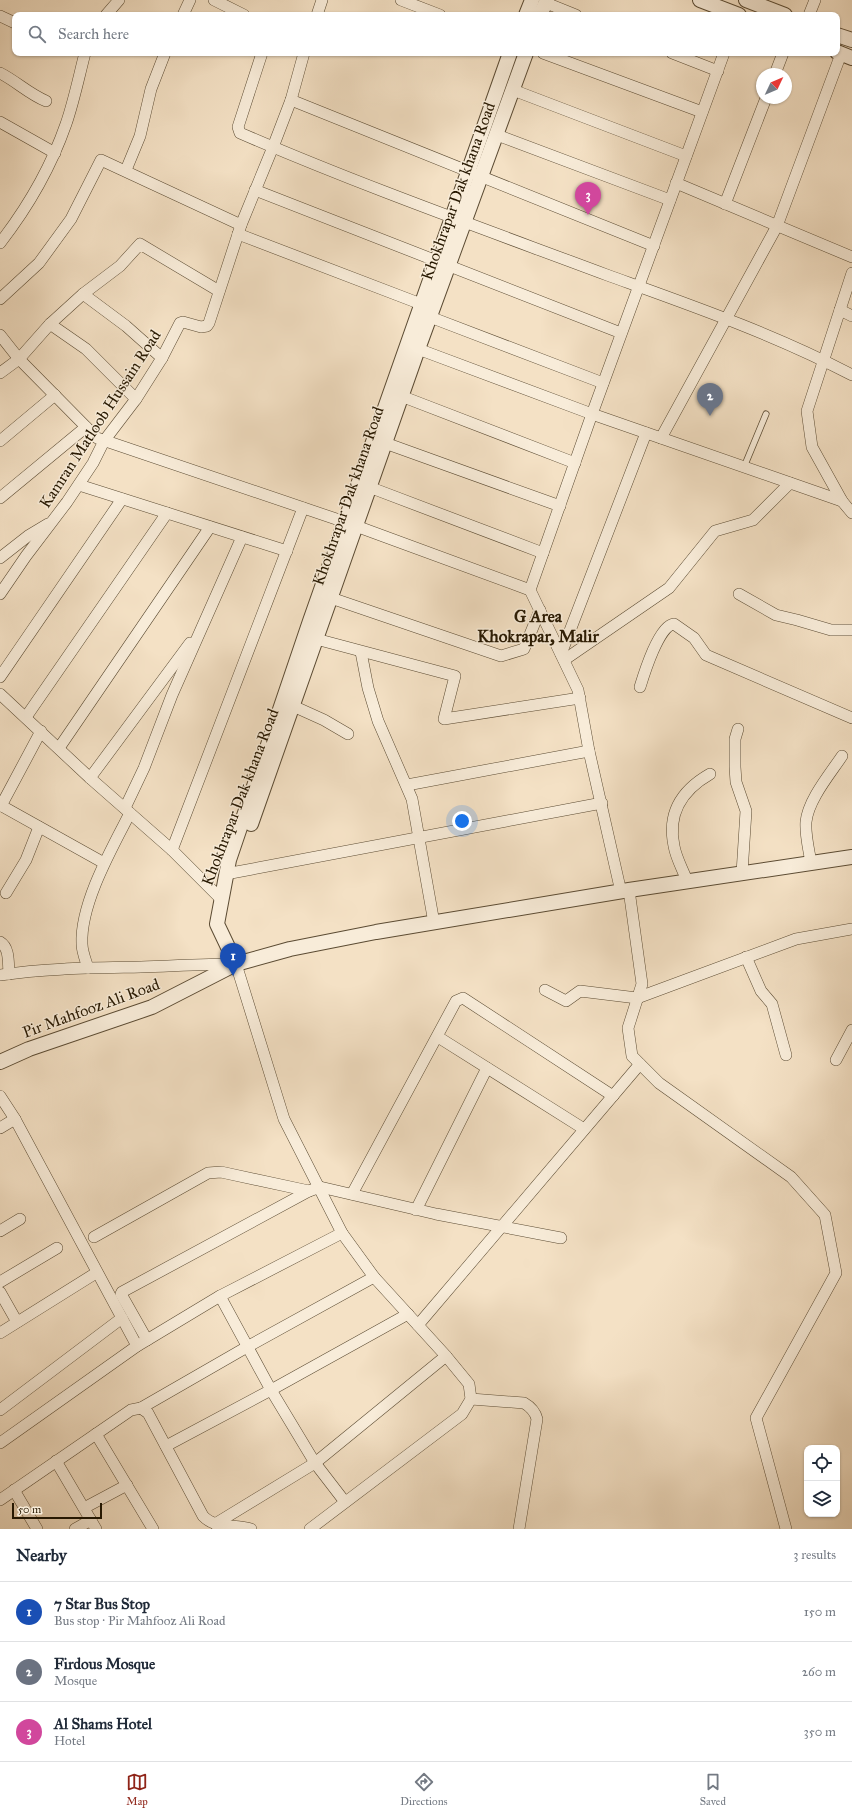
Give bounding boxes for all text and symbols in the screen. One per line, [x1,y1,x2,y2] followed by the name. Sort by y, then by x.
[12,12,840,56] search box
[26,23,48,45] icon: search
[58,25,129,43] text: Search here
[756,68,792,104] north arrow
[417,99,499,283] street label: Khokhrapar Dak khana Road
[575,182,601,215] pin: 3
[35,326,165,512] street label: Kamran Matloob Hussain Road
[697,383,723,416] pin: 2
[308,404,388,588] street label: Khokhrapar Dak khana Road
[477,606,599,647] district label: G Area Khokrapar, Malir
[197,706,283,888] street label: Khokhrapar Dak khana Road
[452,811,472,831] your location
[220,943,246,976] pin: 1
[20,974,162,1042] street label: Pir Mahfooz Ali Road
[804,1445,840,1517] map controls
[804,1445,840,1481] button: locate
[804,1481,840,1517] button: layers
[12,1501,102,1520] scale bar
[18,1503,41,1516] text: 50 m
[16,1545,67,1566] text: Nearby
[793,1547,836,1563] text: 3 results
[54,1595,150,1613] text: 7 Star Bus Stop
[26,1604,32,1620] text: 1
[804,1604,836,1620] text: 150 m
[54,1613,226,1629] text: Bus stop · Pir Mahfooz Ali Road
[54,1655,155,1673] text: Firdous Mosque
[26,1664,32,1680] text: 2
[802,1664,836,1680] text: 260 m
[54,1673,97,1689] text: Mosque
[54,1715,152,1733] text: Al Shams Hotel
[26,1724,32,1740] text: 3
[803,1724,836,1740] text: 350 m
[54,1733,85,1749] text: Hotel
[126,1771,148,1808] tab: Map
[400,1771,448,1808] tab: Directions
[700,1771,726,1808] tab: Saved

